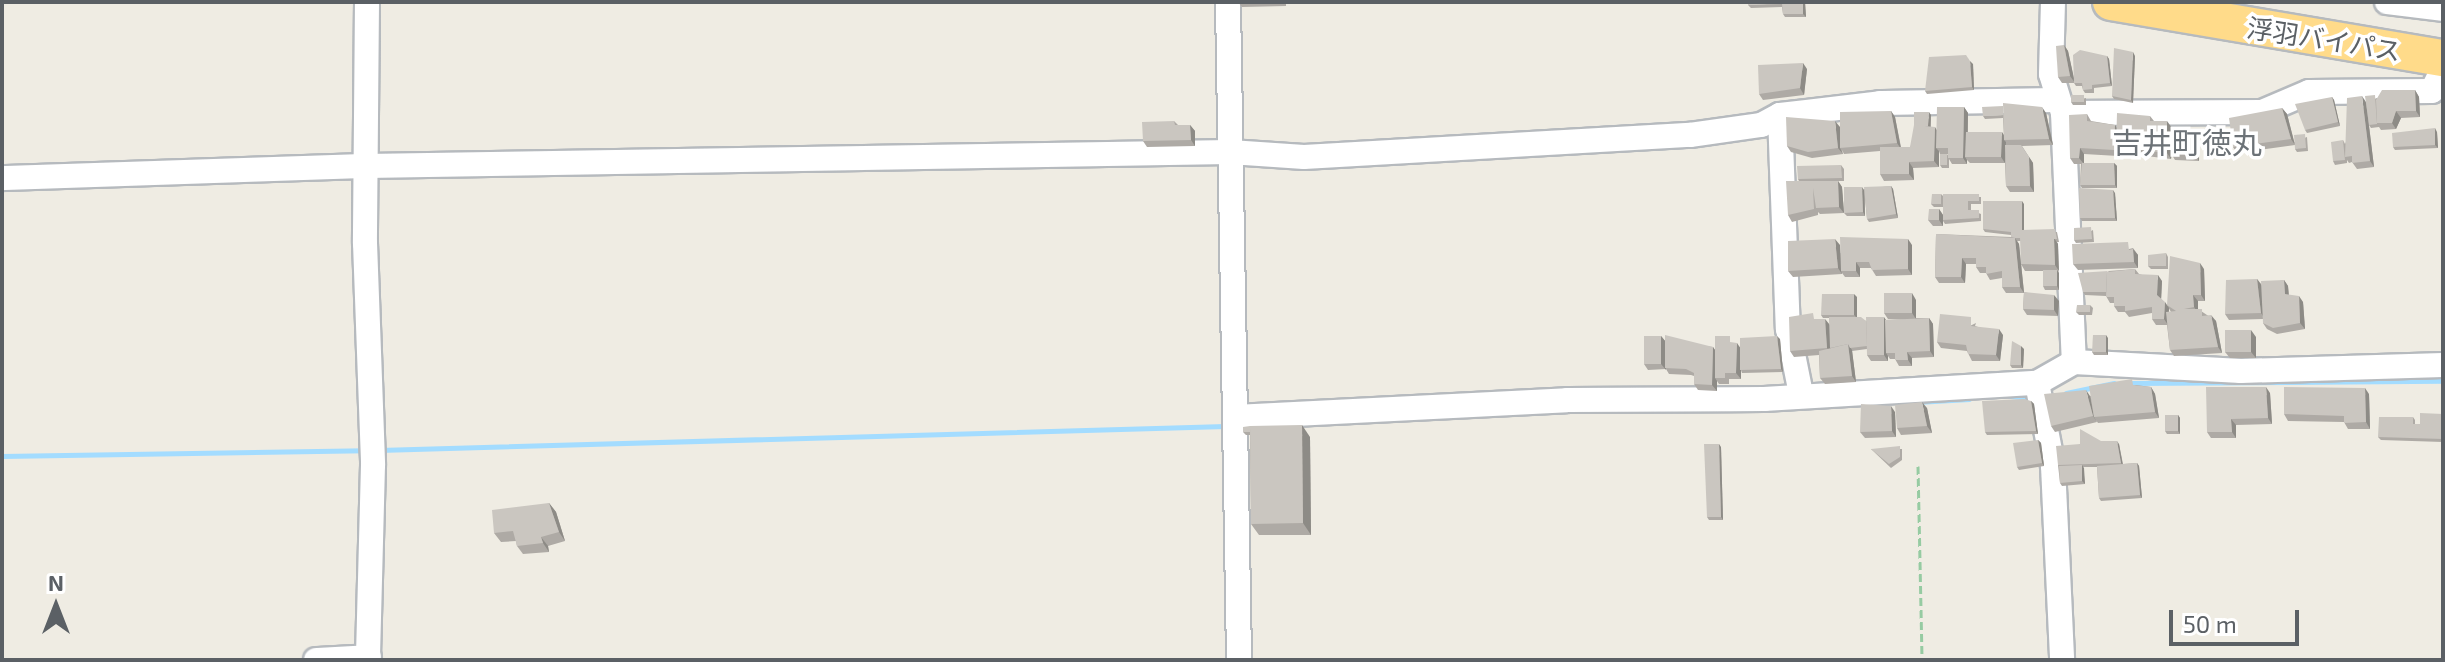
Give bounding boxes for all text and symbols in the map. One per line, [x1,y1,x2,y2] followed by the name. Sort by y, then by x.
[2245,11,2403,67] street label: 浮羽バイパス
[2112,124,2262,160] district label: 吉井町徳丸
[16,566,96,646] north arrow
[48,569,64,595] text: N
[2173,594,2303,644] scale bar
[2183,609,2237,638] text: 50 m

